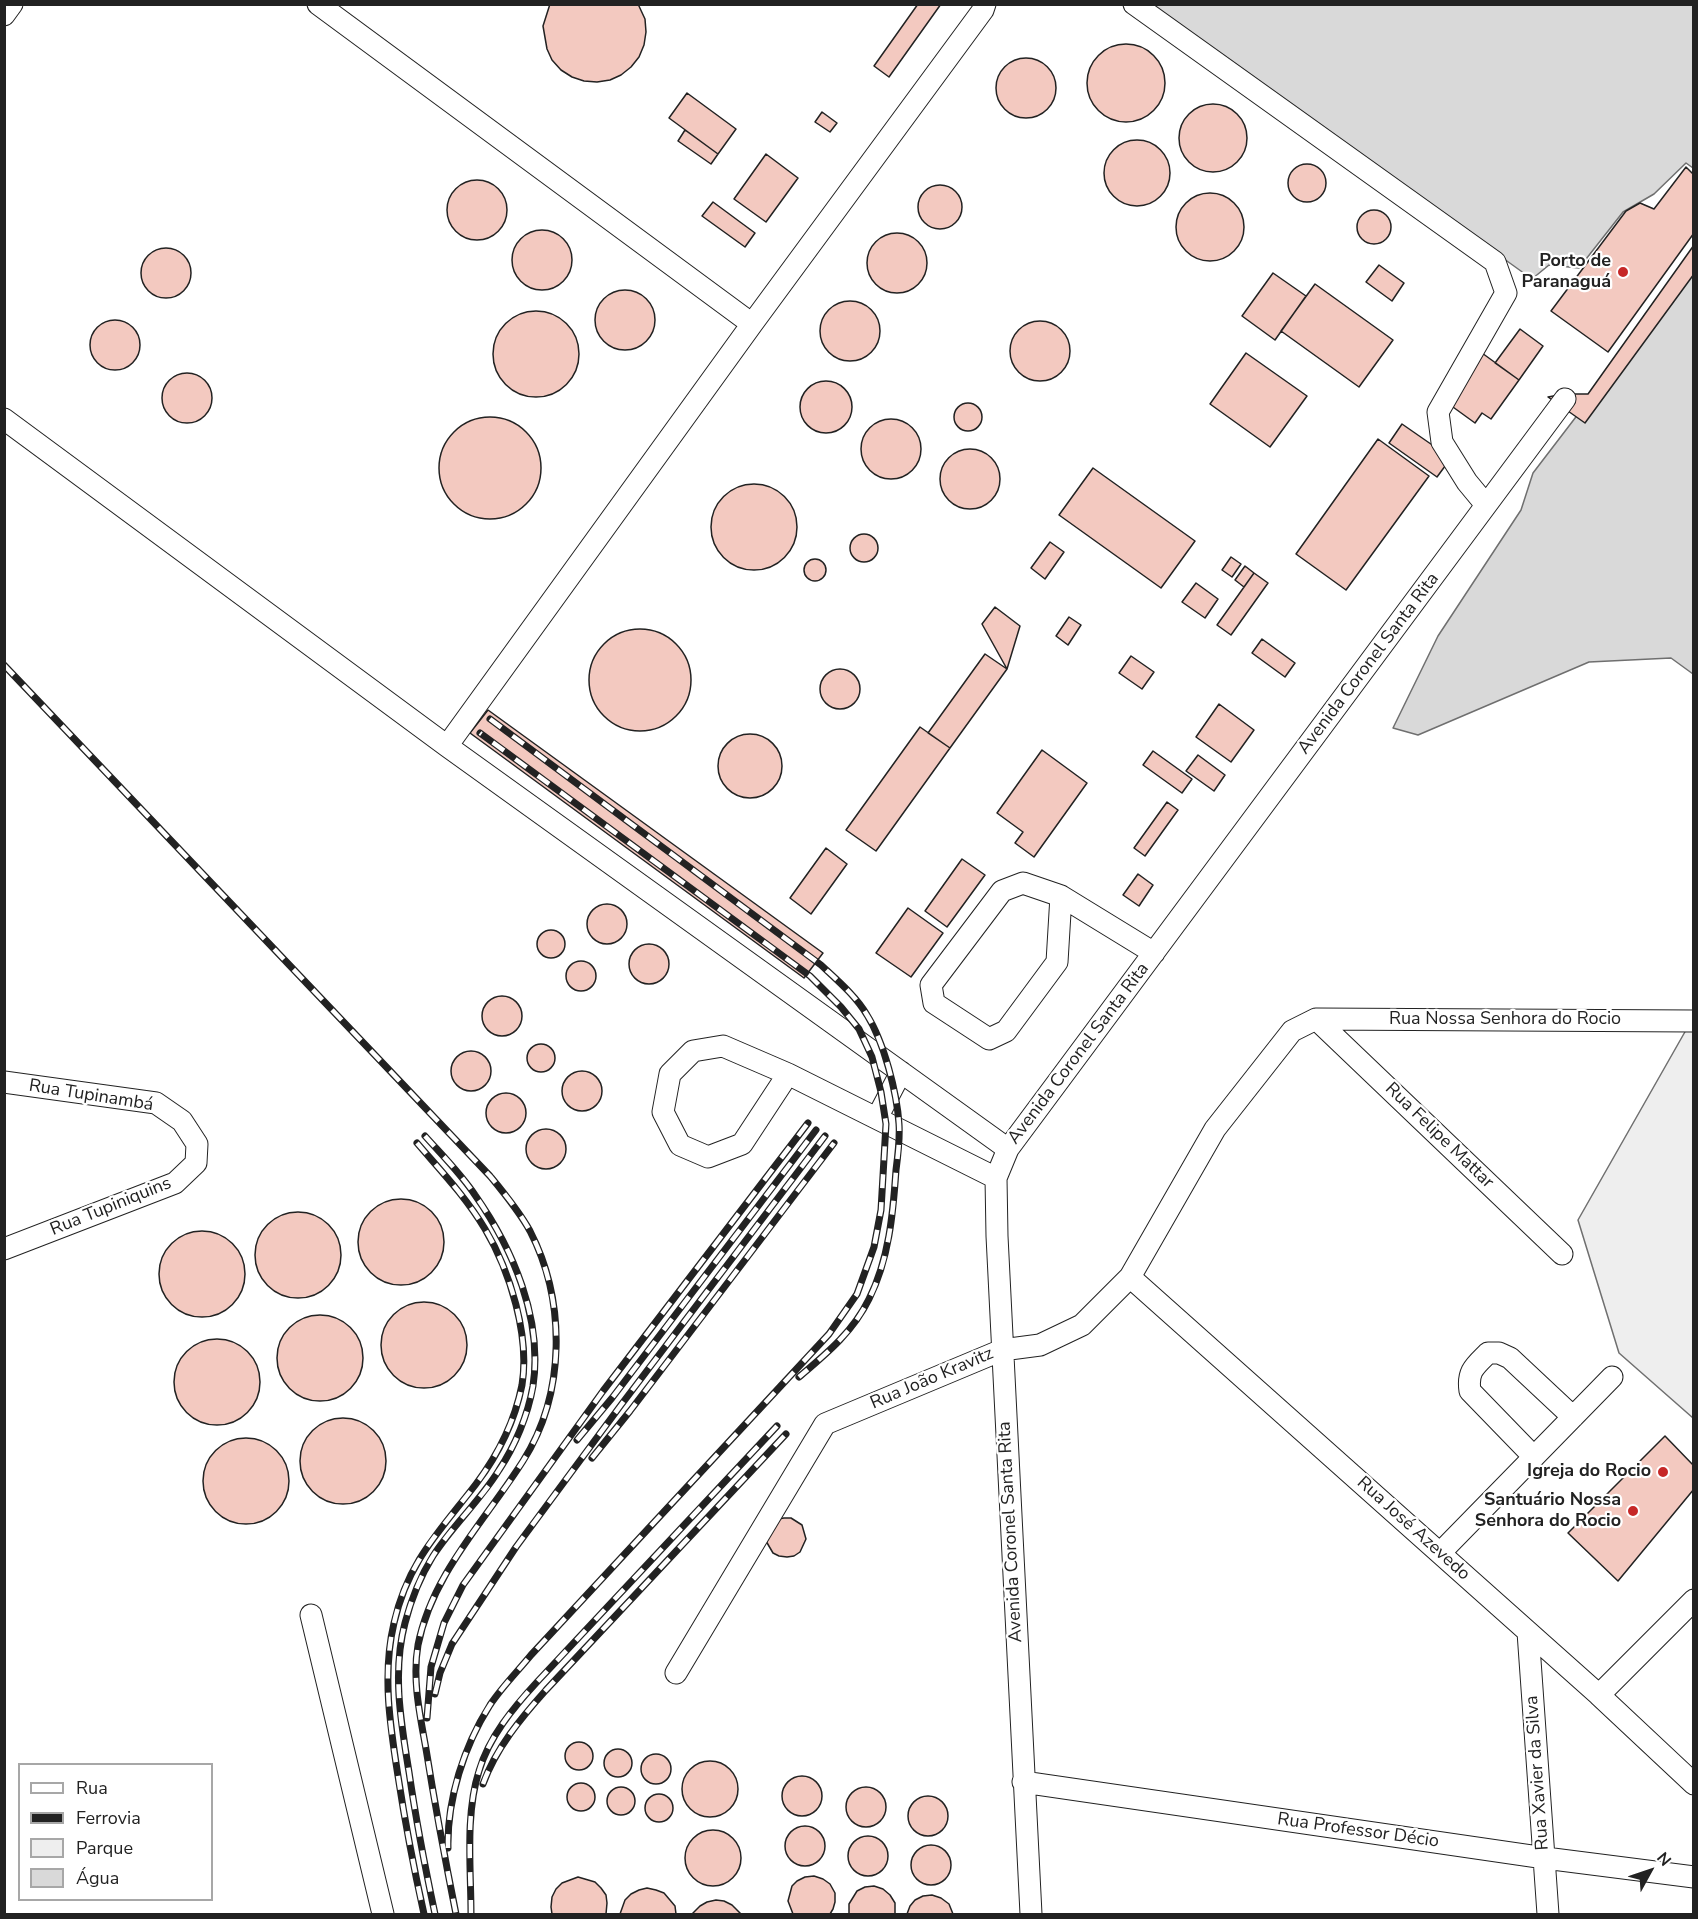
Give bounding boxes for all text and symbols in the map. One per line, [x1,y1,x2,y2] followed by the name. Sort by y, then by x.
[1522,251,1611,294] place label: Porto de Paranaguá
[1616,265,1630,279] marker: Porto de Paranaguá
[1294,569,1444,759] street label: Avenida Coronel Santa Rita
[1004,959,1154,1149] street label: Avenida Coronel Santa Rita
[1389,1009,1621,1031] street label: Rua Nossa Senhora do Rocio
[27,1075,155,1117] street label: Rua Tupinambá
[1380,1079,1498,1193] street label: Rua Felipe Mattar
[47,1173,175,1241] street label: Rua Tupiniquins
[867,1343,997,1415] street label: Rua João Kravitz
[994,1421,1028,1643] street label: Avenida Coronel Santa Rita
[1527,1461,1651,1483] place label: Igreja do Rocio
[1656,1465,1670,1479] marker: Igreja do Rocio
[1352,1472,1474,1586] street label: Rua José Azevedo
[1475,1490,1621,1532] place label: Santuário Nossa Senhora do Rocio
[1626,1504,1640,1518] marker: Santuário Nossa Senhora do Rocio
[1522,1695,1554,1851] street label: Rua Xavier da Silva
[18,1763,213,1901] legend
[76,1776,108,1800] text: Rua
[76,1806,141,1830] text: Ferrovia
[1276,1809,1440,1853] street label: Rua Professor Décio
[76,1836,133,1860] text: Parque
[1620,1841,1680,1901] north arrow
[1652,1848,1676,1871] text: N
[76,1866,119,1890] text: Água

